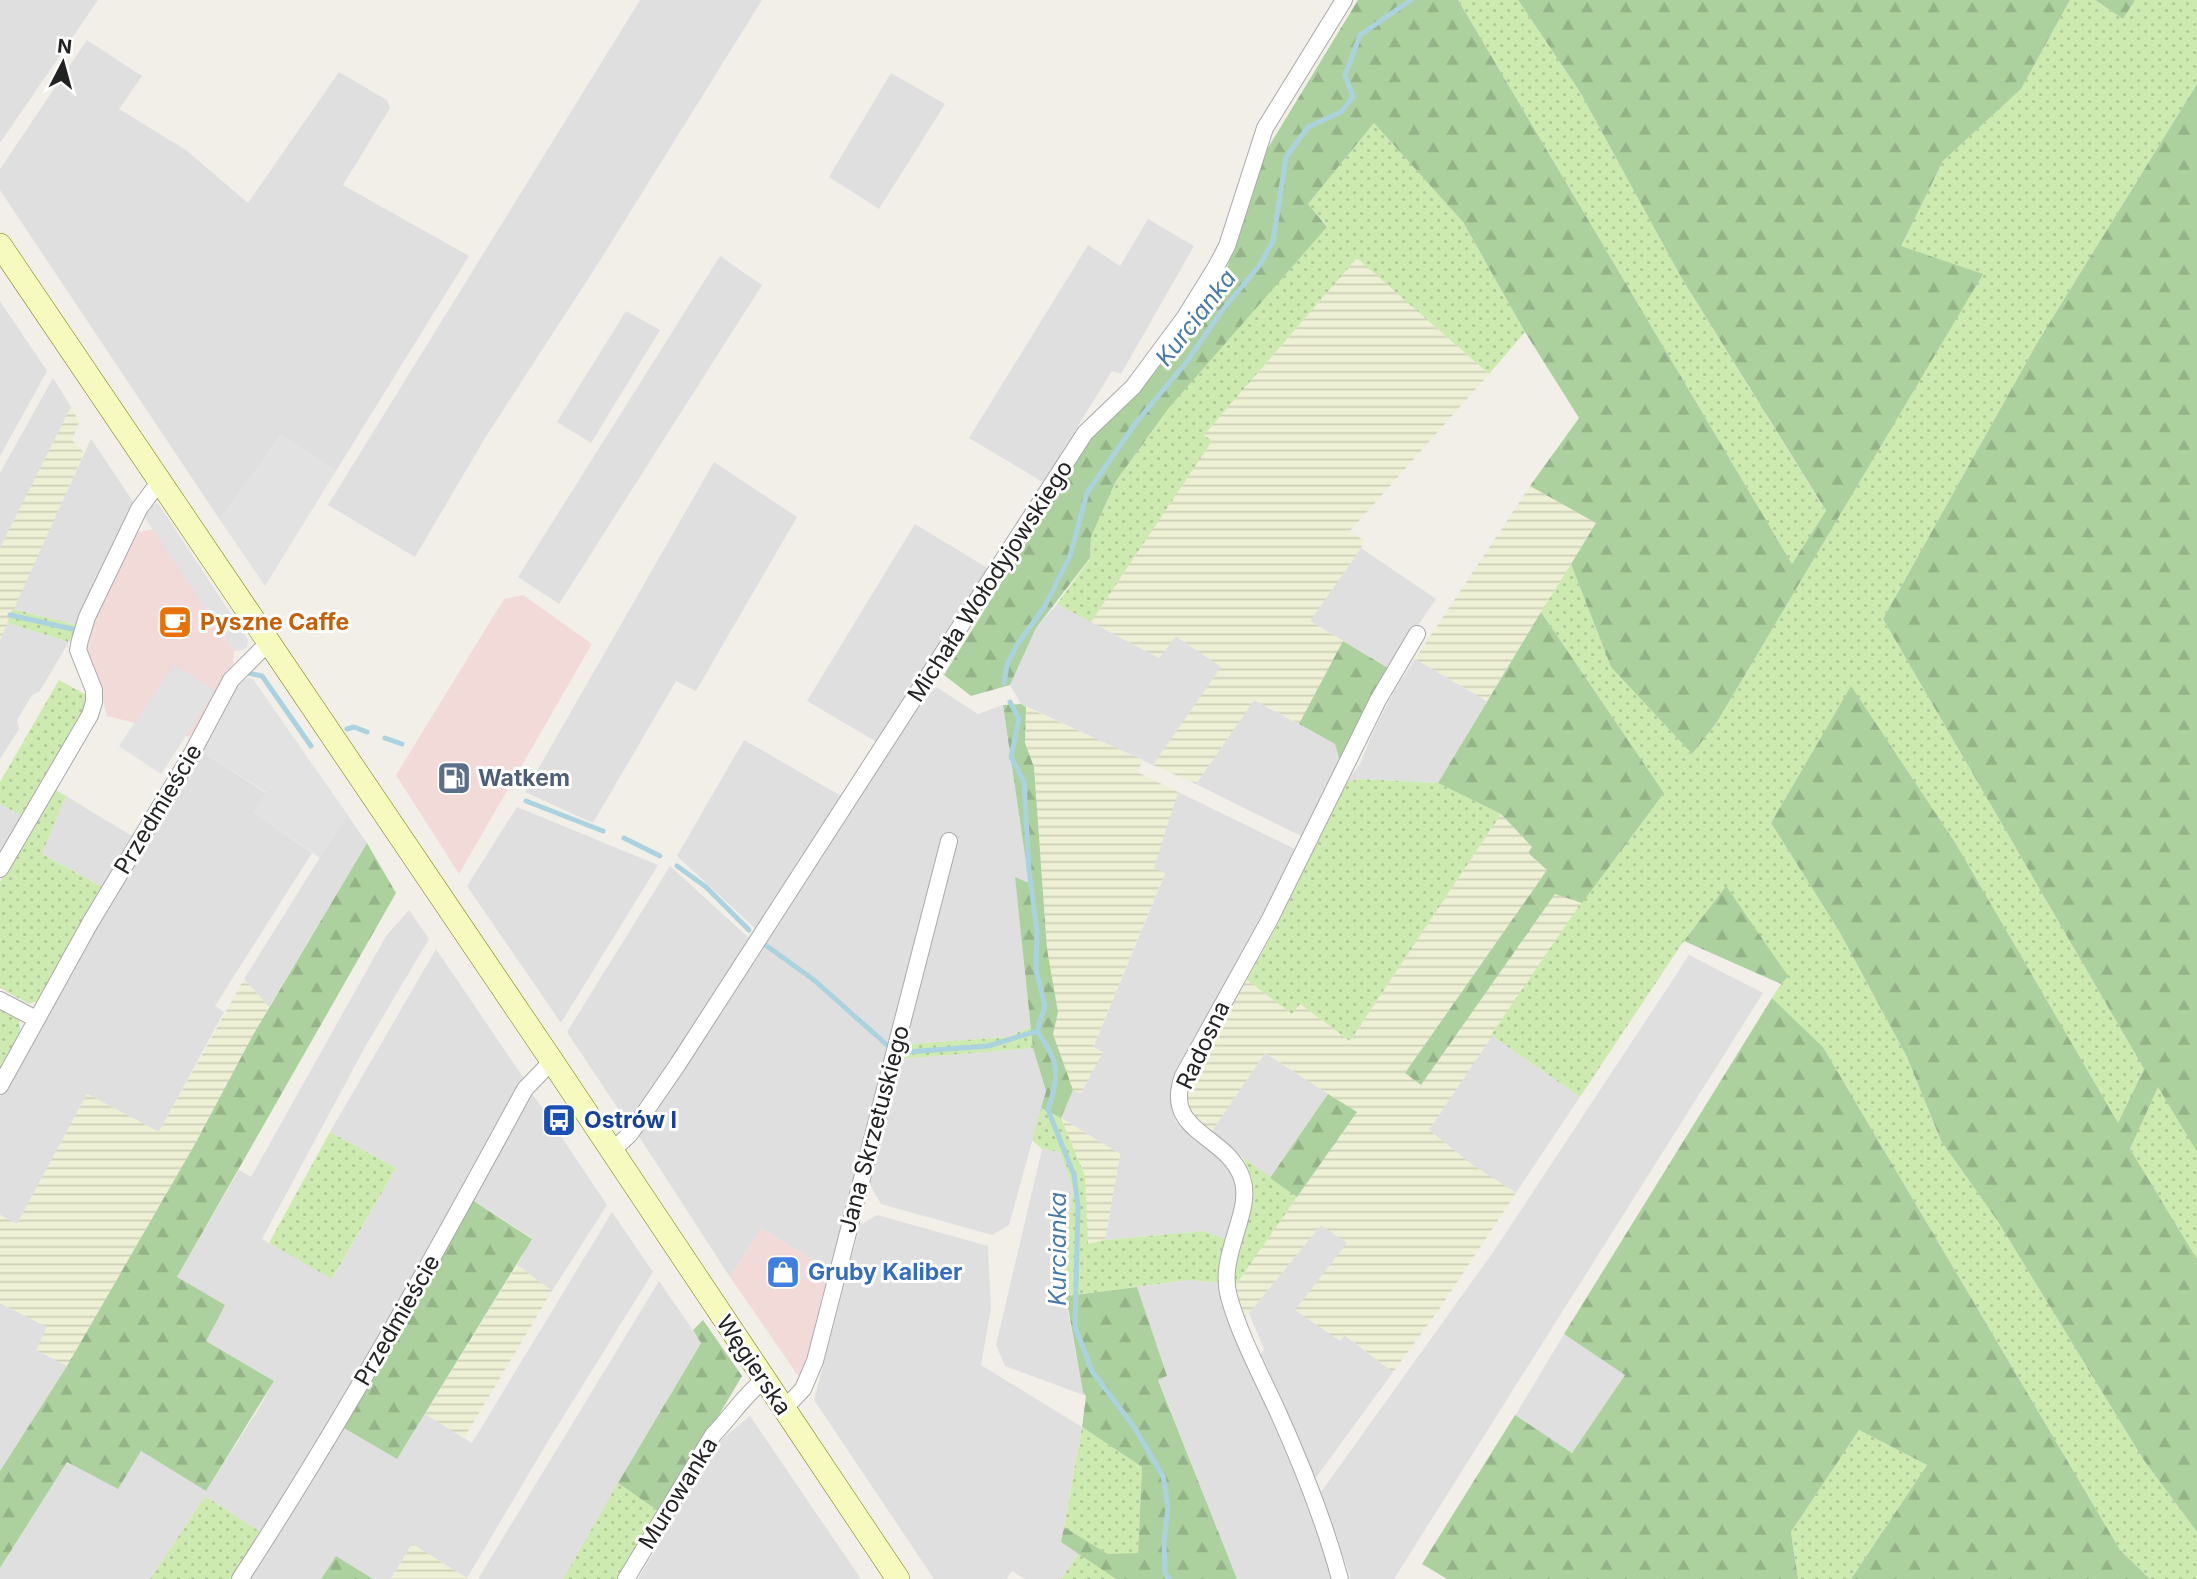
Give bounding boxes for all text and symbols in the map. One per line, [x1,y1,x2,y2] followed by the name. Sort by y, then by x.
[28,28,98,98] north arrow
[56,34,73,59] text: N
[1149,264,1242,372] water label: Kurcianka
[901,455,1079,707] street label: Michała Wołodyjowskiego
[156,603,194,641] cafe icon: Pyszne Caffe
[200,608,349,636] place label: Pyszne Caffe
[108,739,208,879] street label: Przedmieście
[435,759,473,797] fuel station icon: Watkem
[478,764,570,792] place label: Watkem
[1170,996,1236,1094] street label: Radosna
[833,1022,915,1236] street label: Jana Skrzetuskiego
[540,1101,578,1139] bus stop icon: Ostrów I
[584,1106,677,1134] place label: Ostrów I
[1043,1192,1072,1306] water label: Kurcianka
[348,1250,446,1390] street label: Przedmieście
[764,1253,802,1291] shop icon: Gruby Kaliber
[808,1258,962,1286] place label: Gruby Kaliber
[710,1310,798,1420] street label: Węgierska
[633,1432,723,1554] street label: Murowanka

